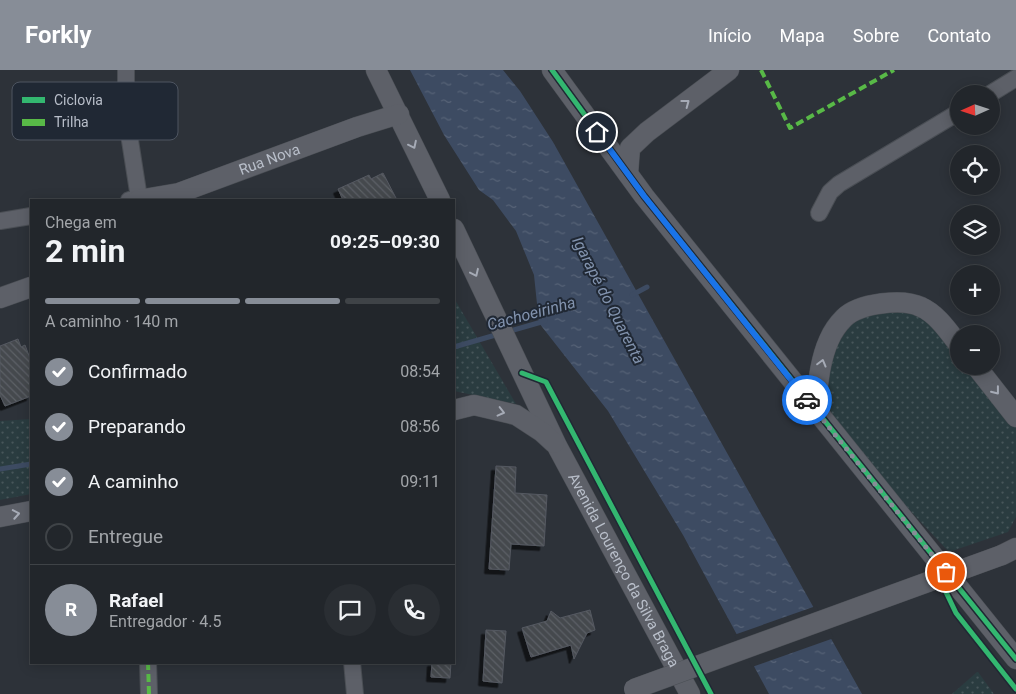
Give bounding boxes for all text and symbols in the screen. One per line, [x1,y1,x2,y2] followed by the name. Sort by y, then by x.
[25,21,92,49] text: Forkly
[708,25,751,46] text: Início
[779,25,825,46] text: Mapa
[853,25,899,46] text: Sobre
[927,25,991,46] text: Contato
[12,82,178,140] legend
[950,85,1000,135] north arrow
[950,85,1000,375] map controls
[54,92,103,108] text: Ciclovia
[680,100,689,108] one-way arrow
[576,111,618,153] pin
[54,114,89,130] text: Trilha
[583,118,611,146] icon: home
[236,140,302,179] street label: Rua Nova
[407,140,418,149] one-way arrow
[950,145,1000,195] button: locate
[950,205,1000,255] button: layers
[45,213,117,232] text: Chega em
[330,230,440,253] text: 09:25–09:30
[45,232,125,270] text: 2 min
[568,233,649,367] water label: Igarapé do Quarenta
[950,265,1000,315] button: +
[469,268,479,277] one-way arrow
[485,293,577,334] water label: Cachoeirinha
[45,312,178,331] text: A caminho · 140 m
[950,325,1000,375] button: −
[45,358,73,386] icon: check
[816,358,827,367] one-way arrow
[88,360,187,383] text: Confirmado
[400,362,440,381] text: 08:54
[782,375,832,425] courier
[793,386,821,414] icon: car
[990,386,999,395] one-way arrow
[497,406,506,417] one-way arrow
[45,413,73,441] icon: check
[88,415,186,438] text: Preparando
[400,417,440,436] text: 08:56
[45,468,73,496] icon: check
[88,470,178,493] text: A caminho
[564,470,683,670] street label: Avenida Lourenço da Silva Braga
[400,472,440,491] text: 09:11
[11,510,20,520] one-way arrow
[88,525,163,548] text: Entregue
[925,551,967,593] pin
[932,558,960,586] icon: bag
[324,584,376,636] button: chat
[388,584,440,636] button: phone
[109,589,164,612] text: Rafael
[65,598,77,621] text: R
[109,612,222,631] text: Entregador · 4.5

